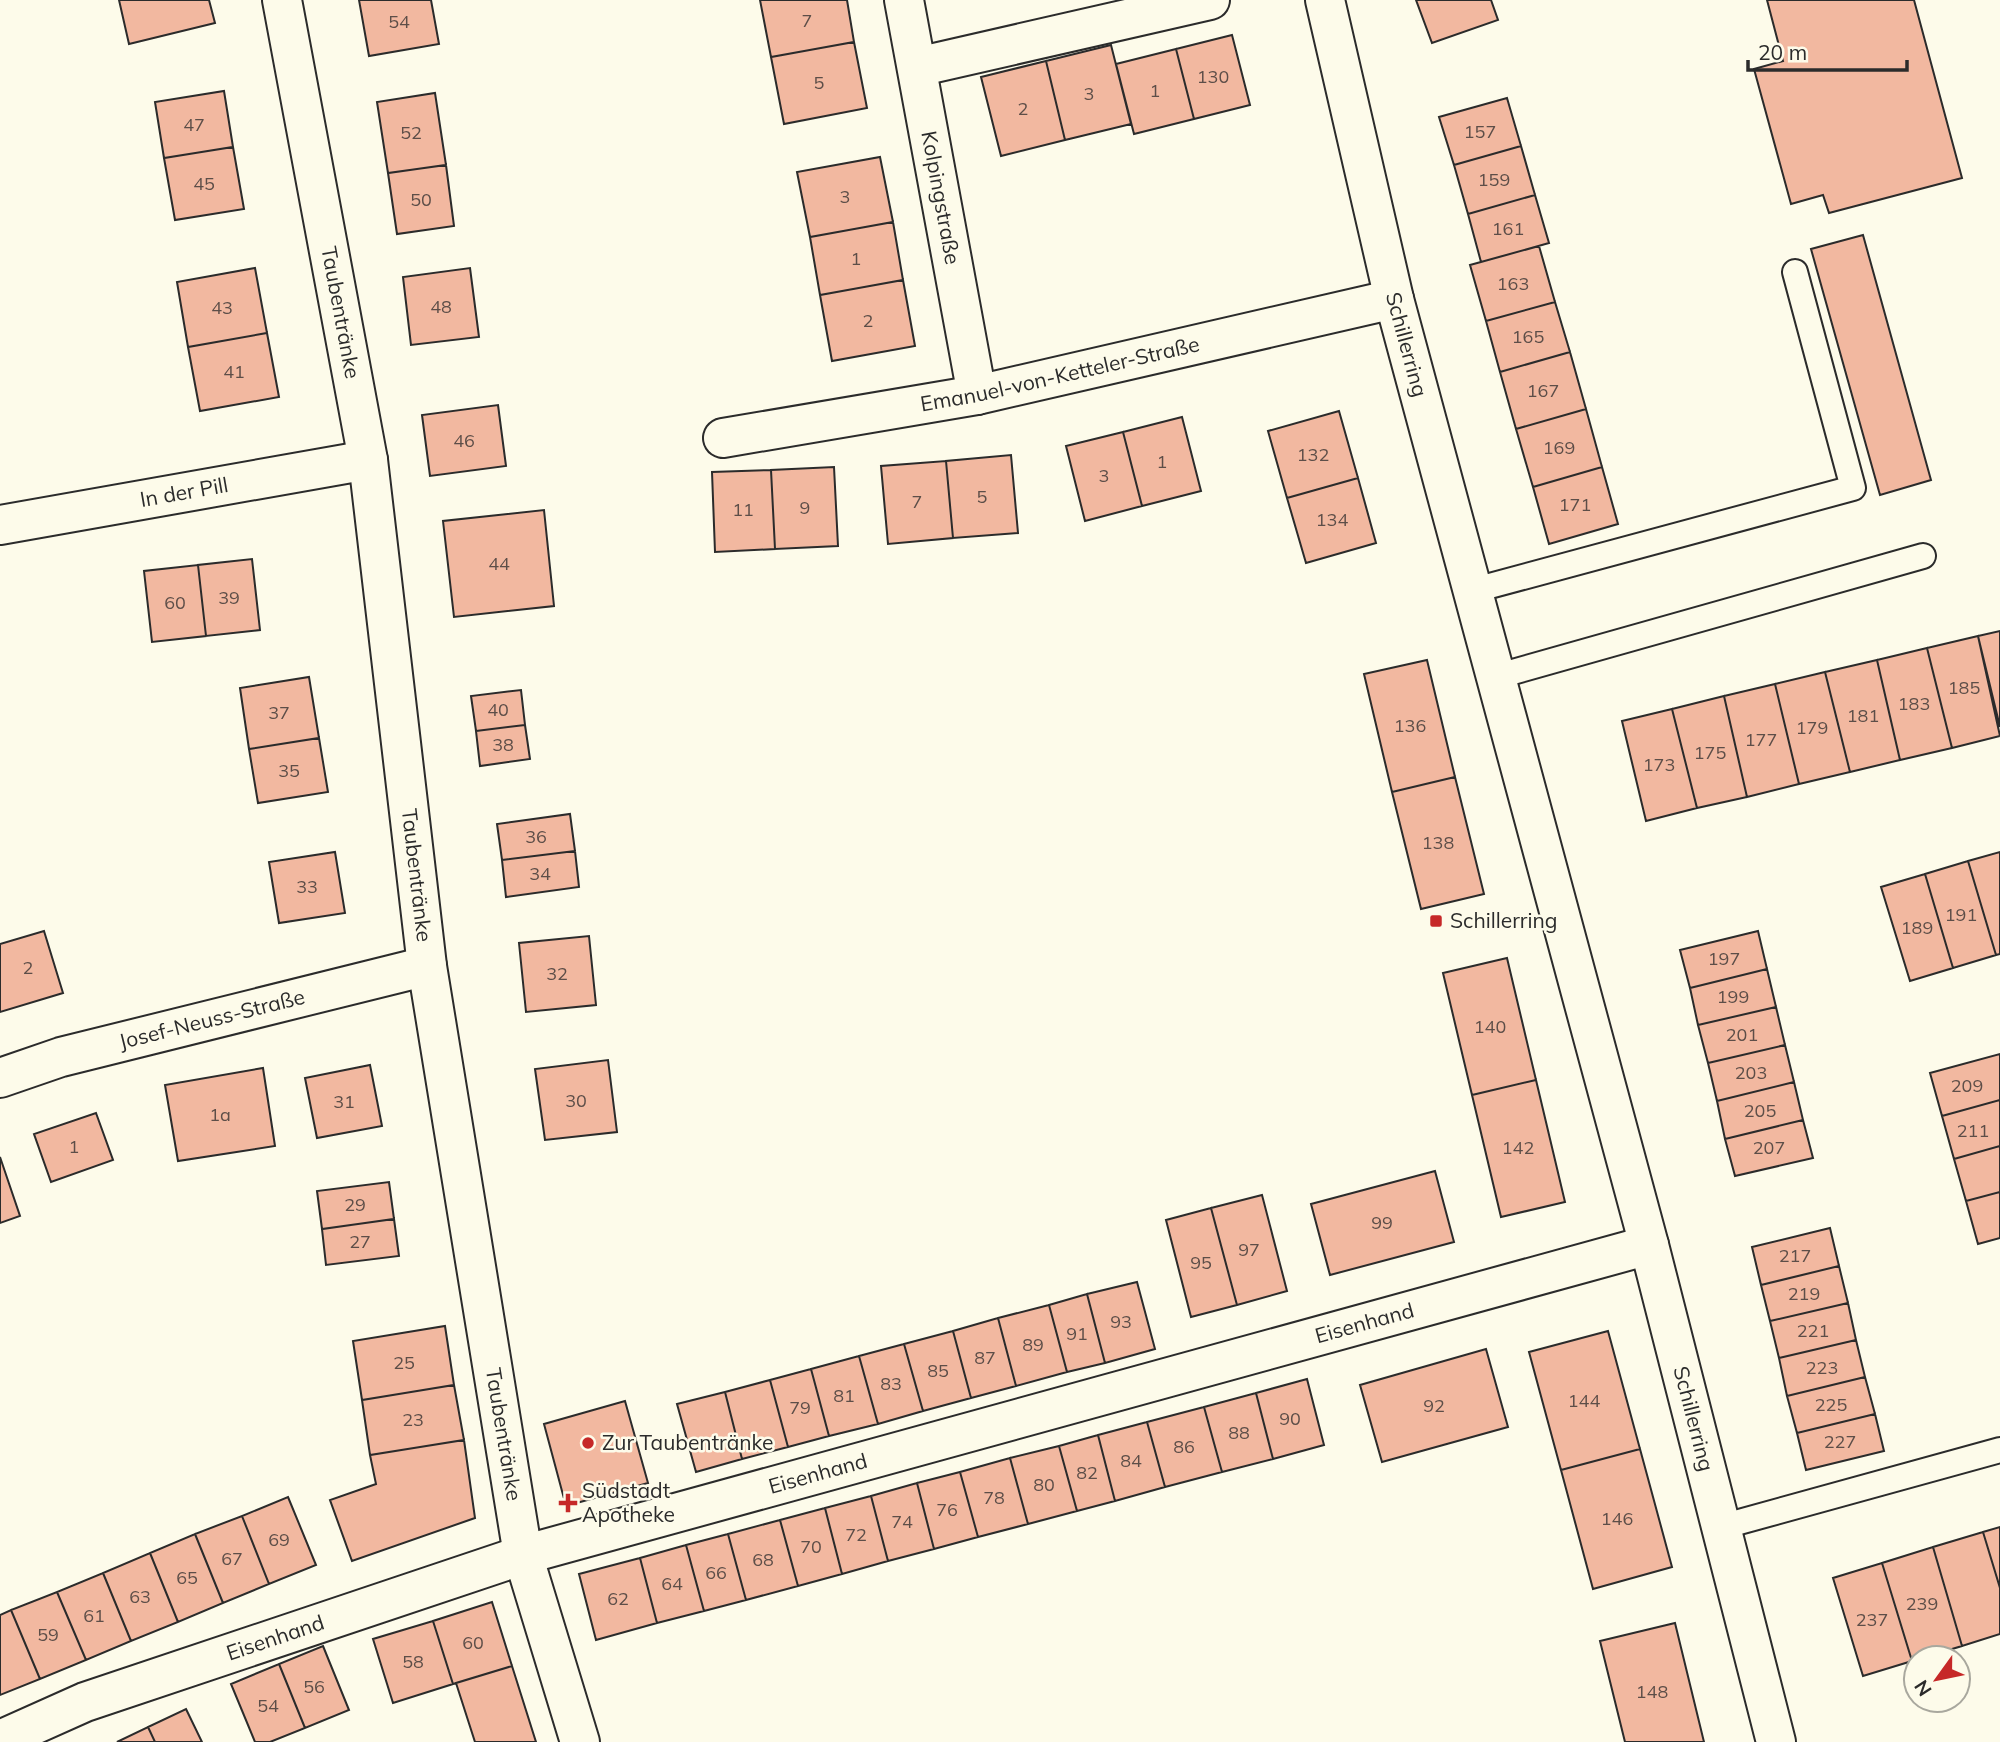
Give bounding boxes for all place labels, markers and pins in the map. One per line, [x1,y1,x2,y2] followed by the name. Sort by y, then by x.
[1450,907,1557,933] place label: Schillerring
[1428,913,1444,929] marker: Schillerring
[602,1429,774,1455] place label: Zur Taubentränke
[580,1435,596,1451] marker: Zur Taubentränke
[582,1477,675,1527] place label: Südstadt Apotheke
[560,1495,576,1511] marker: Südstadt Apotheke

